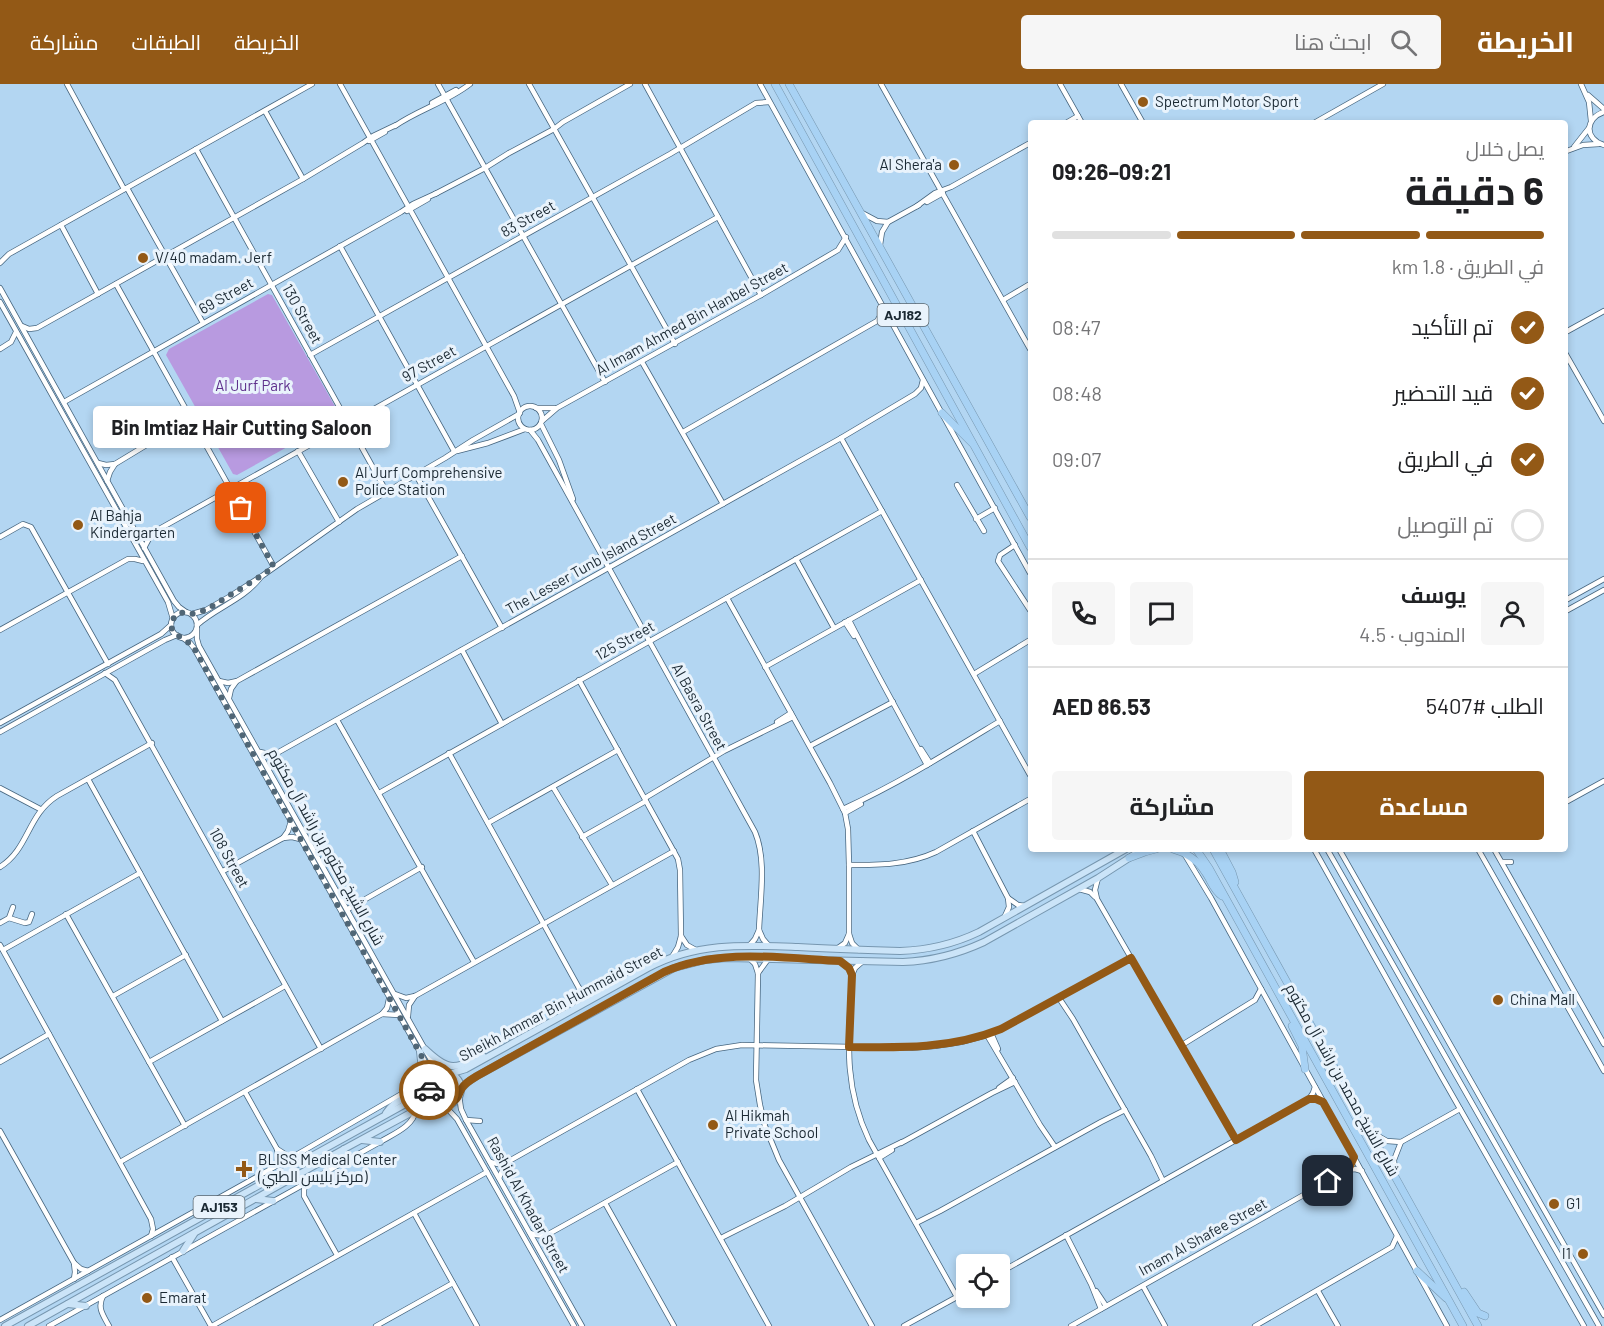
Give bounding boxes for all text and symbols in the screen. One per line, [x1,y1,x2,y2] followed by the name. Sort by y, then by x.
[1021,15,1441,69] search box
[1477,24,1574,58] text: الخريطة
[1387,26,1420,59] icon: search
[1294,28,1372,54] text: ابحث هنا
[30,29,99,54] text: مشاركة
[132,29,201,54] text: الطبقات
[234,29,300,54] text: الخريطة
[1155,92,1299,110] place label: Spectrum Motor Sport
[1136,95,1150,109] marker: Spectrum Motor Sport
[1466,136,1544,160] text: يصل خلال
[879,155,942,173] place label: Al Shera'a
[947,158,961,172] marker: Al Shera'a
[1052,158,1171,184] text: 09:21–09:26
[1405,166,1544,213] text: 6 دقيقة
[497,196,558,240] street label: 83 Street
[155,248,272,266] place label: V/40 madam. Jerf
[136,251,150,265] marker: V/40 madam. Jerf
[1392,254,1544,278] text: في الطريق · 1.8 km
[592,258,791,379] street label: Al Imam Ahmed Bin Hanbel Street
[195,273,256,317] street label: 69 Street
[279,281,327,346] street label: 130 Street
[878,304,928,326] road number: AJ182
[1511,311,1544,344] icon: check
[1411,313,1493,339] text: تم التأكيد
[1052,315,1100,339] text: 08:47
[398,341,459,385] street label: 97 Street
[215,376,291,394] park label: Al Jurf Park
[1511,377,1544,410] icon: check
[1393,379,1493,405] text: قيد التحضير
[1052,381,1102,405] text: 08:48
[92,406,389,448] callout: Bin Imtiaz Hair Cutting Saloon
[111,415,372,439] text: Bin Imtiaz Hair Cutting Saloon
[1511,443,1544,476] icon: check
[1398,445,1493,471] text: في الطريق
[1052,447,1101,471] text: 09:07
[355,463,503,498] place label: Al Jurf Comprehensive Police Station
[336,475,350,489] marker: Al Jurf Comprehensive Police Station
[215,482,266,533] pin
[224,491,257,524] icon: bag
[90,506,175,541] place label: Al Bahja Kindergarten
[502,509,679,618] street label: The Lesser Tunb Island Street
[1397,511,1493,537] text: تم التوصيل
[71,518,85,532] marker: Al Bahja Kindergarten
[1401,581,1466,607] text: يوسف
[1052,582,1115,645] button: phone
[1130,582,1193,645] button: chat
[1481,582,1544,645] button: person
[592,617,657,664] street label: 125 Street
[1359,622,1466,646] text: المندوب · 4.5
[669,660,731,753] street label: Al Basra Street
[1426,692,1544,718] text: الطلب #5407
[1052,693,1151,719] text: AED 86.53
[262,745,389,950] street label: شارع الشيخ مكتوم بن راشد آل مكتوم
[1052,771,1292,840] button: مشاركة
[1304,771,1544,840] button: مساعدة
[206,825,254,891] street label: 108 Street
[456,942,665,1065] street label: Sheikh Ammar Bin Hummaid Street
[1280,980,1404,1181] street label: شارع الشيخ محمد بن راشد آل مكتوم
[1510,990,1575,1008] place label: China Mall
[1491,993,1505,1007] marker: China Mall
[399,1060,459,1120] courier
[413,1074,446,1107] icon: car
[725,1106,818,1141] place label: Al Hikmah Private School
[706,1118,720,1132] marker: Al Hikmah Private School
[484,1133,574,1276] street label: Rashid Al Khadar Street
[257,1150,397,1189] place label: BLISS Medical Center (مركز بليس الطبي)
[1302,1155,1353,1206] pin
[235,1160,253,1178] marker: BLISS Medical Center (مركز بليس الطبي)
[1311,1164,1344,1197] icon: home
[1135,1193,1270,1279] street label: Imam Al Shafee Street
[1566,1194,1580,1212] place label: G1
[194,1196,244,1218] road number: AJ153
[1547,1197,1561,1211] marker: G1
[1562,1244,1571,1262] place label: I1
[1576,1247,1590,1261] marker: I1
[956,1254,1010,1308] map controls
[956,1254,1010,1308] button: locate
[159,1288,207,1306] place label: Emarat
[140,1291,154,1305] marker: Emarat

